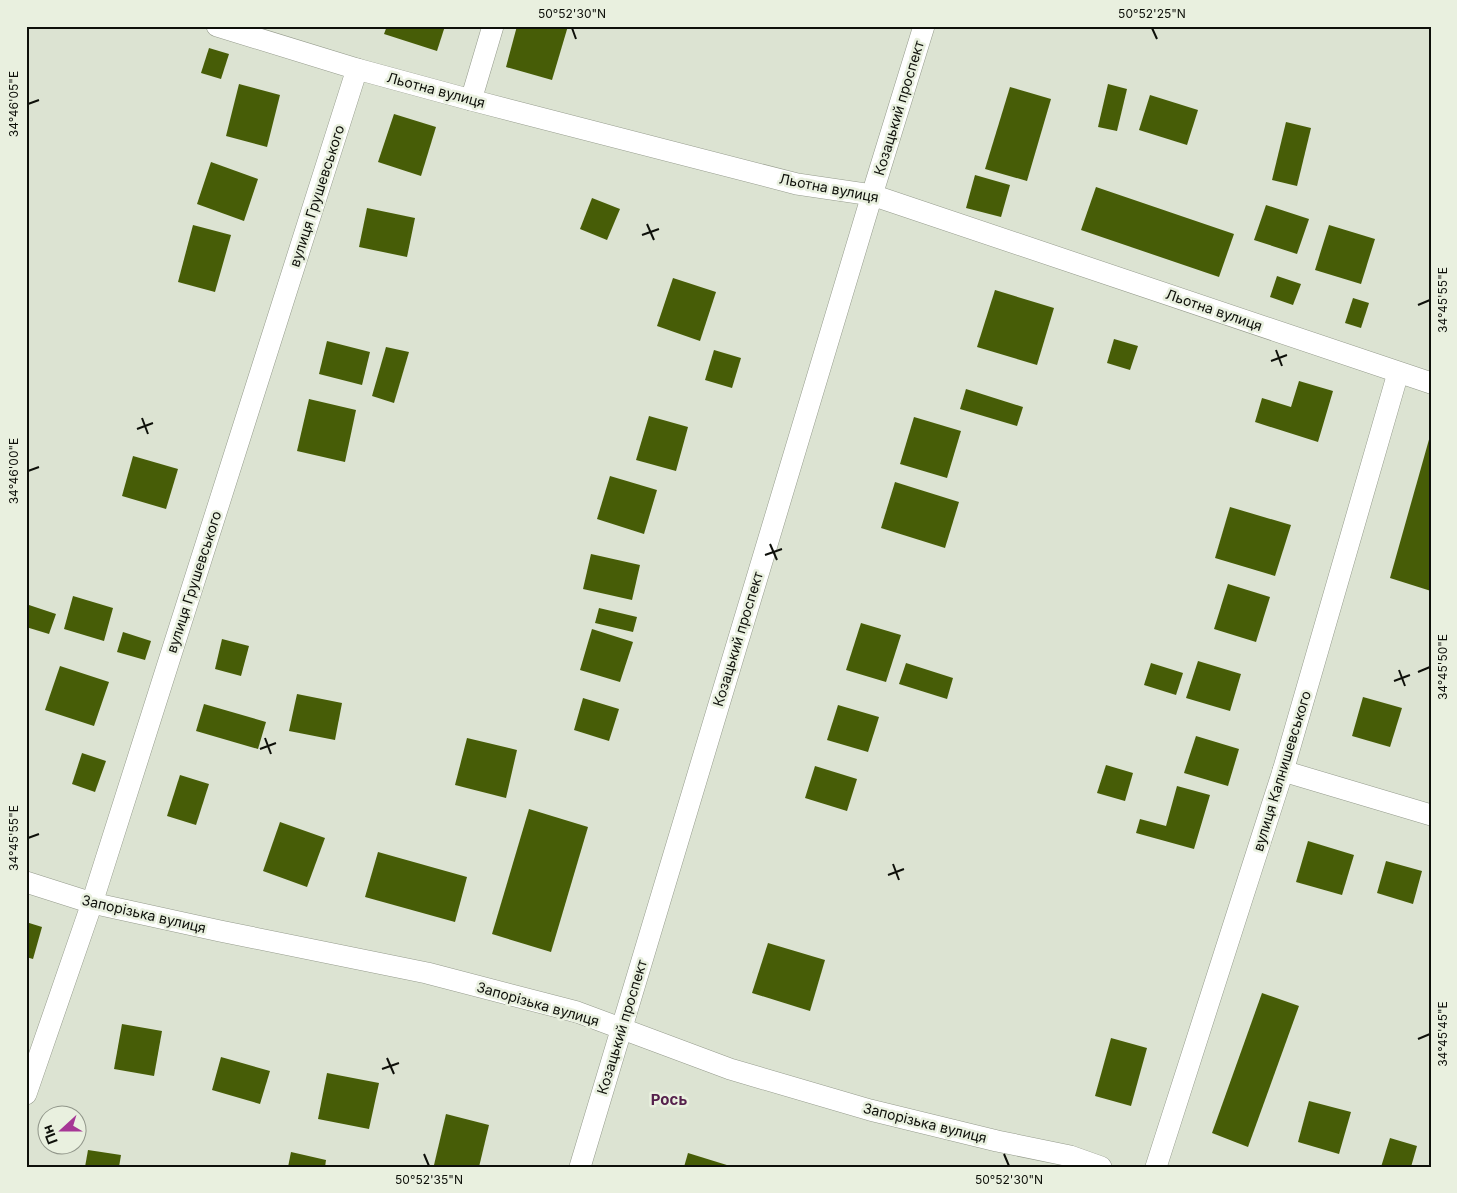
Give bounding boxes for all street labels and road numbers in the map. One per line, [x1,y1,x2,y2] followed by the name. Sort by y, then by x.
[870,38,927,177] street label: Козацький проспект
[385,68,487,111] street label: Льотна вулиця
[286,123,348,269] street label: вулиця Грушевського
[778,170,880,205] street label: Льотна вулиця
[1164,285,1265,334] street label: Льотна вулиця
[163,509,225,655] street label: вулиця Грушевського
[709,569,766,708] street label: Козацький проспект
[1249,689,1314,853] street label: вулиця Калнишевського
[80,891,208,936] street label: Запорізька вулиця
[593,957,650,1096] street label: Козацький проспект
[475,978,601,1029] street label: Запорізька вулиця
[862,1099,989,1146] street label: Запорізька вулиця

